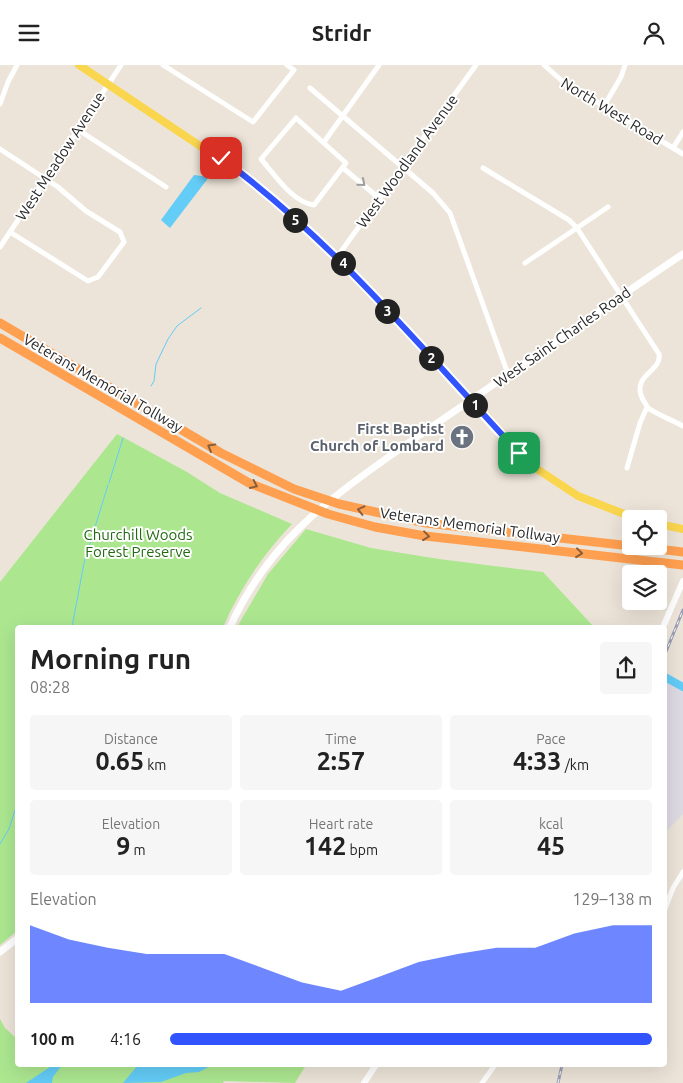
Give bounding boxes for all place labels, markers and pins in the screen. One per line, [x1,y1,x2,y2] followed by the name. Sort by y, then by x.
[200,137,242,179] pin
[282,207,308,233] pin: 5
[330,251,356,275] pin: 4
[374,299,400,323] pin: 3
[418,345,444,371] pin: 2
[462,393,488,417] pin: 1
[310,420,445,454] place label: First Baptist Church of Lombard
[449,424,475,450] church icon: First Baptist Church of Lombard
[498,432,540,474] pin

